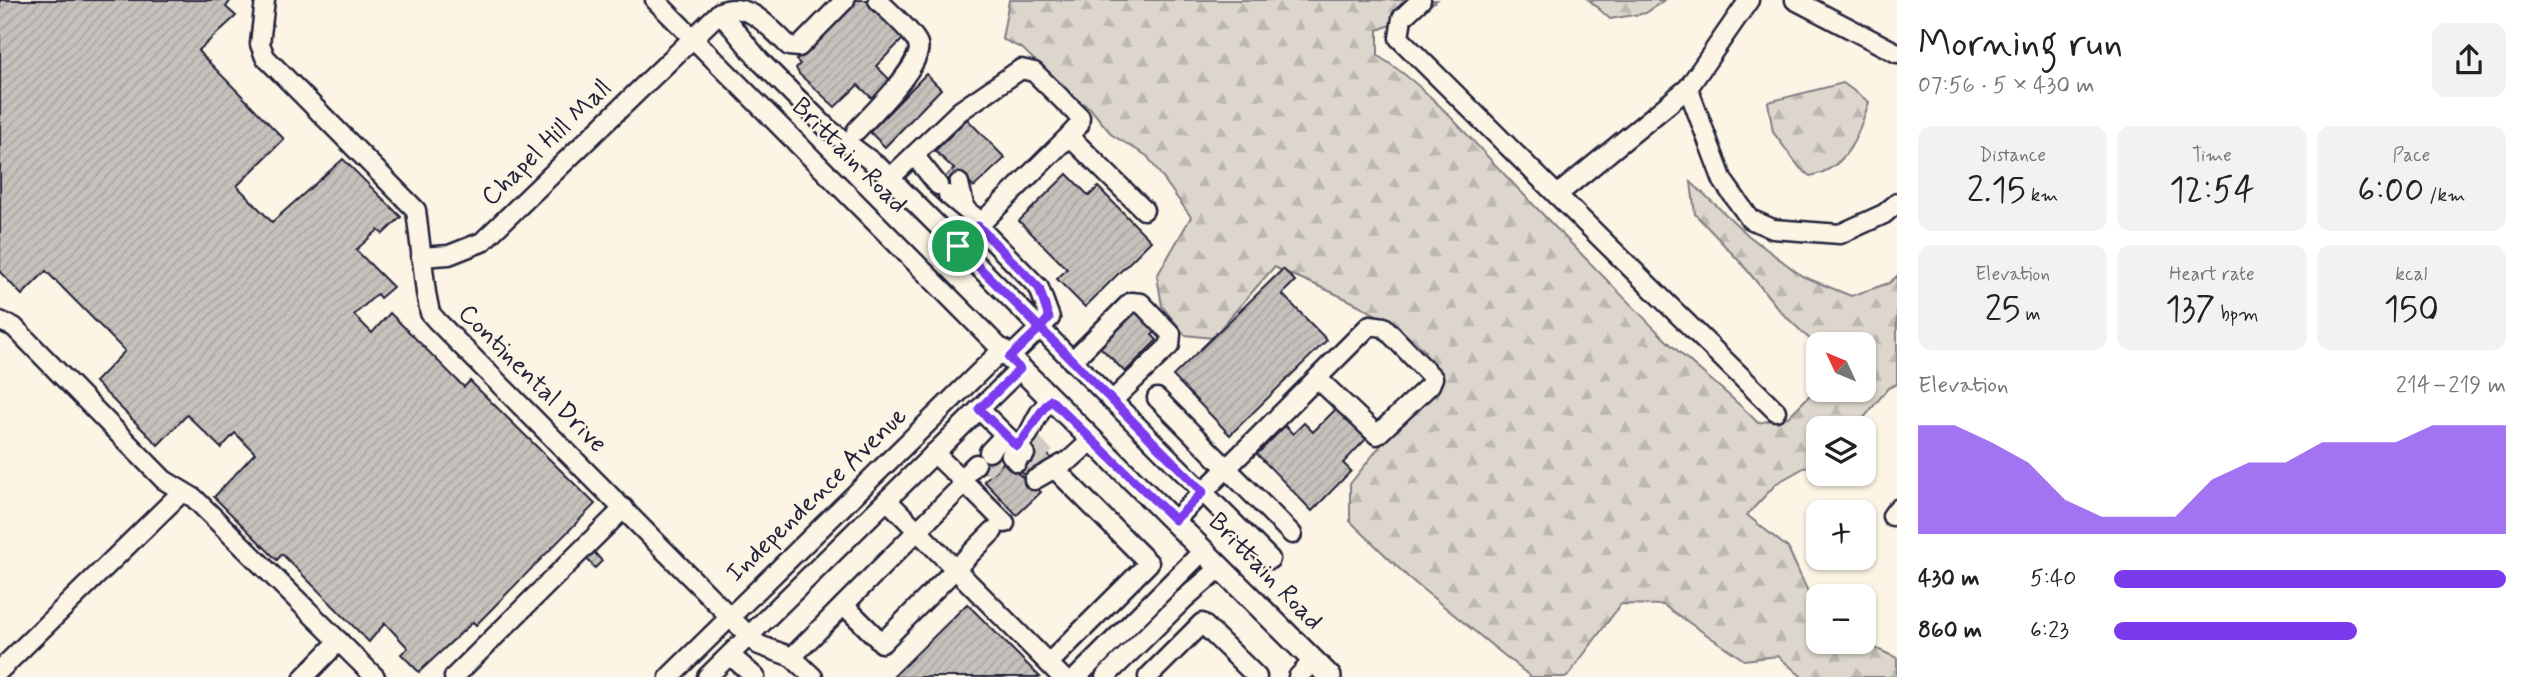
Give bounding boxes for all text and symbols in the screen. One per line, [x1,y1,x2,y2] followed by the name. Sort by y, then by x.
[1918,20,2123,69] text: Morning run
[2432,23,2506,97] button: share
[1918,71,2095,101] text: 07:56 · 5 × 430 m
[474,72,620,214] street label: Chapel Hill Mall
[784,91,914,221] street label: Brittain Road
[1979,143,2046,168] text: Distance
[2192,143,2232,168] text: Time
[2392,143,2430,168] text: Pace
[1967,168,2026,214] text: 2.15
[2169,168,2255,214] text: 12:54
[2357,168,2424,214] text: 6:00
[2026,183,2058,208] text: km
[2424,183,2465,208] text: /km
[928,216,988,276] pin
[939,227,977,265] icon: arrive
[1975,262,2050,287] text: Elevation
[2169,262,2255,287] text: Heart rate
[2395,262,2427,287] text: kcal
[1985,287,2020,333] text: 25
[2165,287,2215,333] text: 137
[2384,287,2439,333] text: 150
[450,297,614,461] street label: Continental Drive
[2020,302,2041,327] text: m
[2215,302,2259,327] text: bpm
[1806,332,1876,402] north arrow
[1806,332,1876,654] map controls
[1918,371,2009,401] text: Elevation
[2396,371,2506,401] text: 214–219 m
[719,400,915,590] street label: Independence Avenue
[1806,416,1876,486] button: layers
[1806,500,1876,570] button: +
[1200,506,1330,638] street label: Brittain Road
[1918,564,1979,594] text: 430 m
[2030,564,2076,594] text: 5:40
[1806,584,1876,654] button: −
[1918,616,1982,646] text: 860 m
[2030,616,2069,646] text: 6:23

